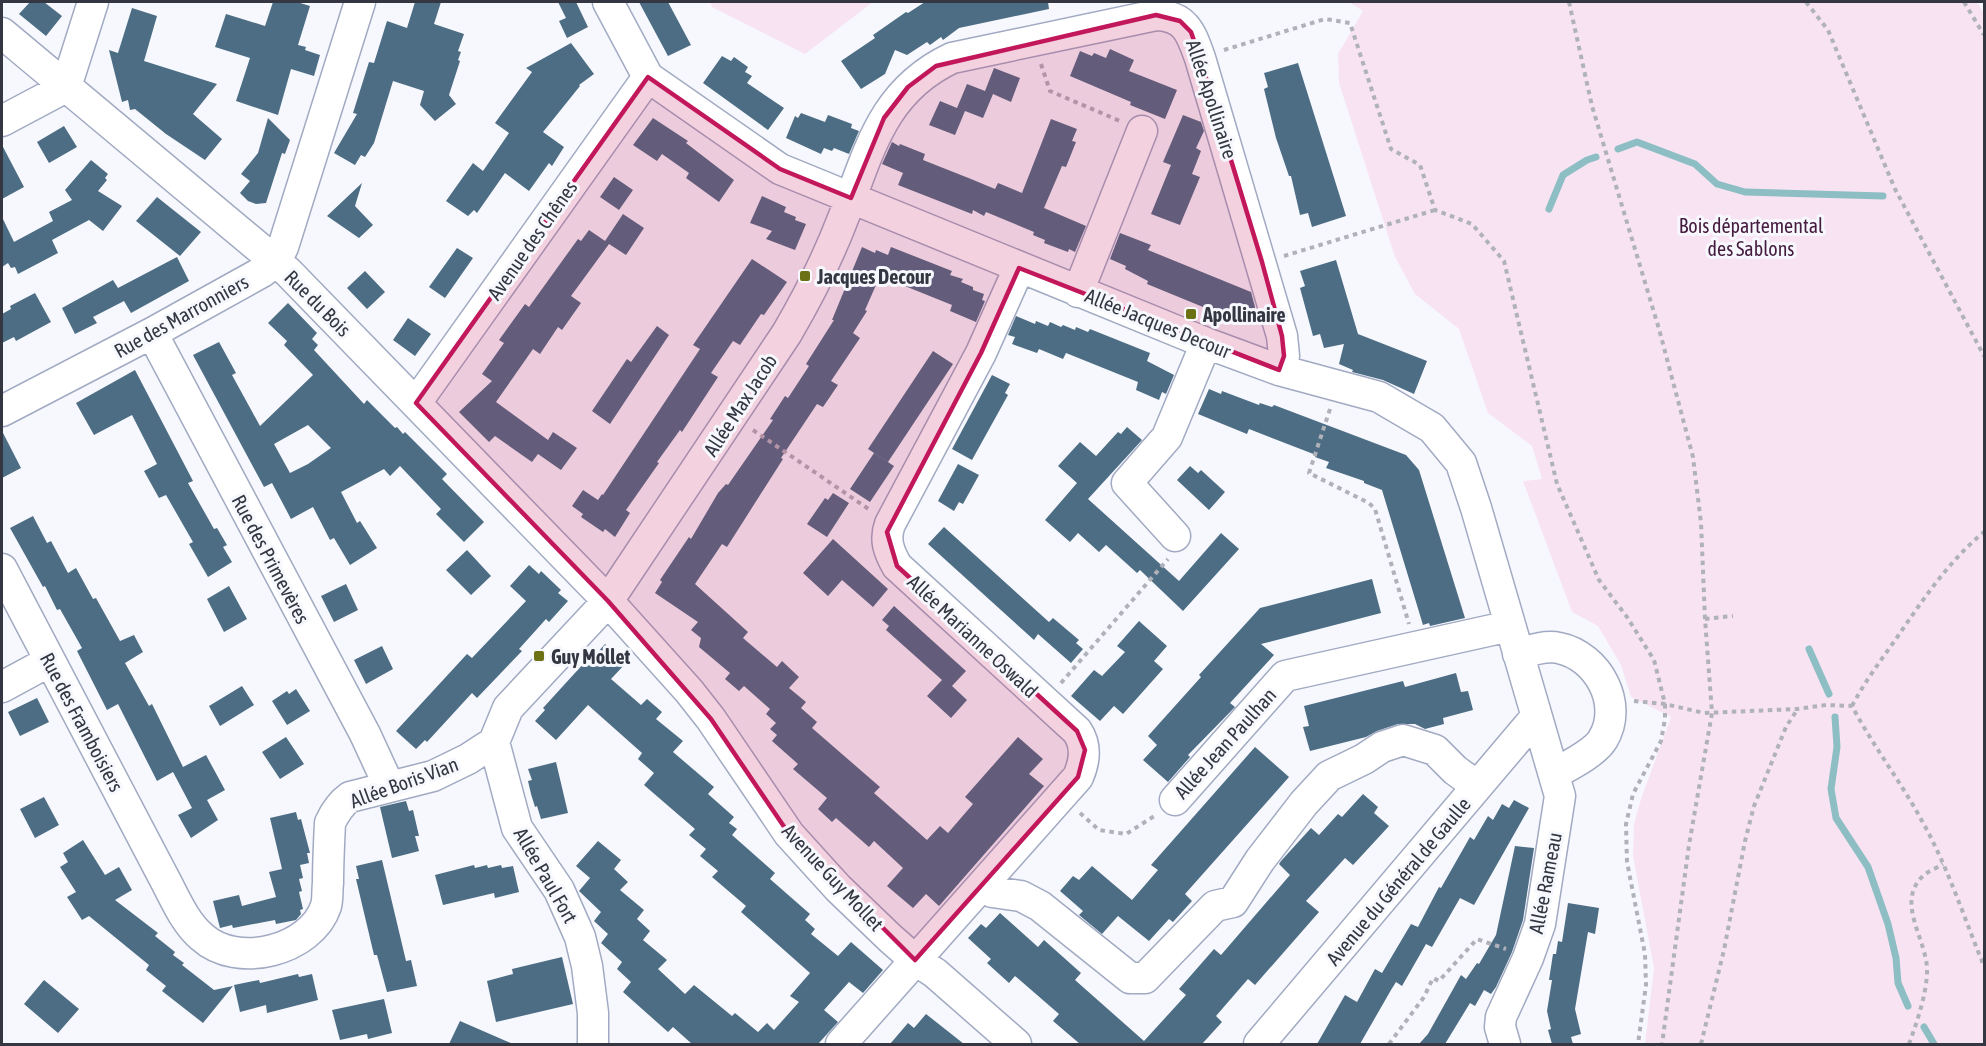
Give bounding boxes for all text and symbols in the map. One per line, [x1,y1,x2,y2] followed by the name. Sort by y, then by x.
[1182,37,1242,161] street label: Allée Apollinaire
[482,176,582,304] street label: Avenue des Chênes
[1679,214,1824,260] park label: Bois départemental des Sablons
[280,265,356,341] street label: Rue du Bois
[816,265,932,288] place label: Jacques Decour
[798,269,812,283] marker: Jacques Decour
[110,270,252,362] street label: Rue des Marronniers
[1082,283,1235,363] street label: Allée Jacques Decour
[1202,303,1285,326] place label: Apollinaire
[1184,307,1198,321] marker: Apollinaire
[699,350,781,460] street label: Allée Max Jacob
[227,491,315,627] street label: Rue des Primevères
[903,570,1043,702] street label: Allée Marianne Oswald
[551,645,631,668] place label: Guy Mollet
[36,649,128,795] street label: Rue des Framboisiers
[532,649,546,663] marker: Guy Mollet
[1169,683,1281,803] street label: Allée Jean Paulhan
[347,752,461,812] street label: Allée Boris Vian
[1321,793,1475,969] street label: Avenue du Général de Gaulle
[778,819,888,935] street label: Avenue Guy Mollet
[510,823,583,927] street label: Allée Paul Fort
[1524,830,1566,936] street label: Allée Rameau

